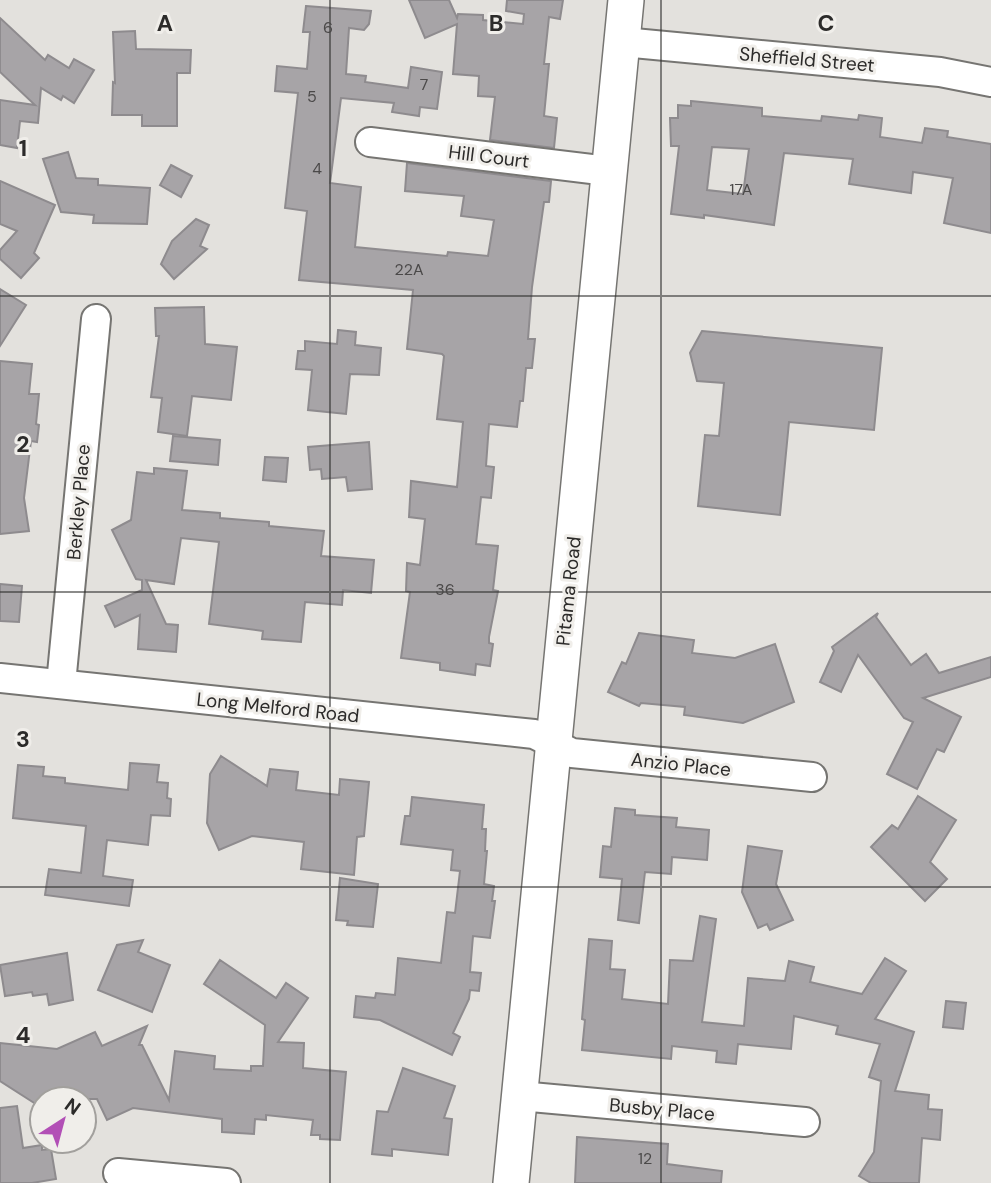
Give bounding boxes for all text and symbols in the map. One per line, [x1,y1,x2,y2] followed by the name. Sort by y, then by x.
[157,8,173,38] text: A
[489,8,503,38] text: B
[818,8,834,38] text: C
[323,17,333,38] house number: 6
[738,41,876,78] street label: Sheffield Street
[420,74,428,95] house number: 7
[307,86,317,107] house number: 5
[19,133,27,163] text: 1
[447,139,531,174] street label: Hill Court
[312,158,322,179] house number: 4
[730,179,753,200] house number: 17A
[394,259,424,280] house number: 22A
[16,429,30,459] text: 2
[61,443,96,561] street label: Berkley Place
[550,535,587,647] street label: Pitama Road
[435,579,455,600] house number: 36
[195,687,361,728] street label: Long Melford Road
[16,724,30,754] text: 3
[630,747,732,782] street label: Anzio Place
[16,1020,31,1050] text: 4
[28,1085,98,1155] north arrow
[60,1092,86,1121] text: N
[608,1092,716,1127] street label: Busby Place
[638,1148,652,1169] house number: 12

